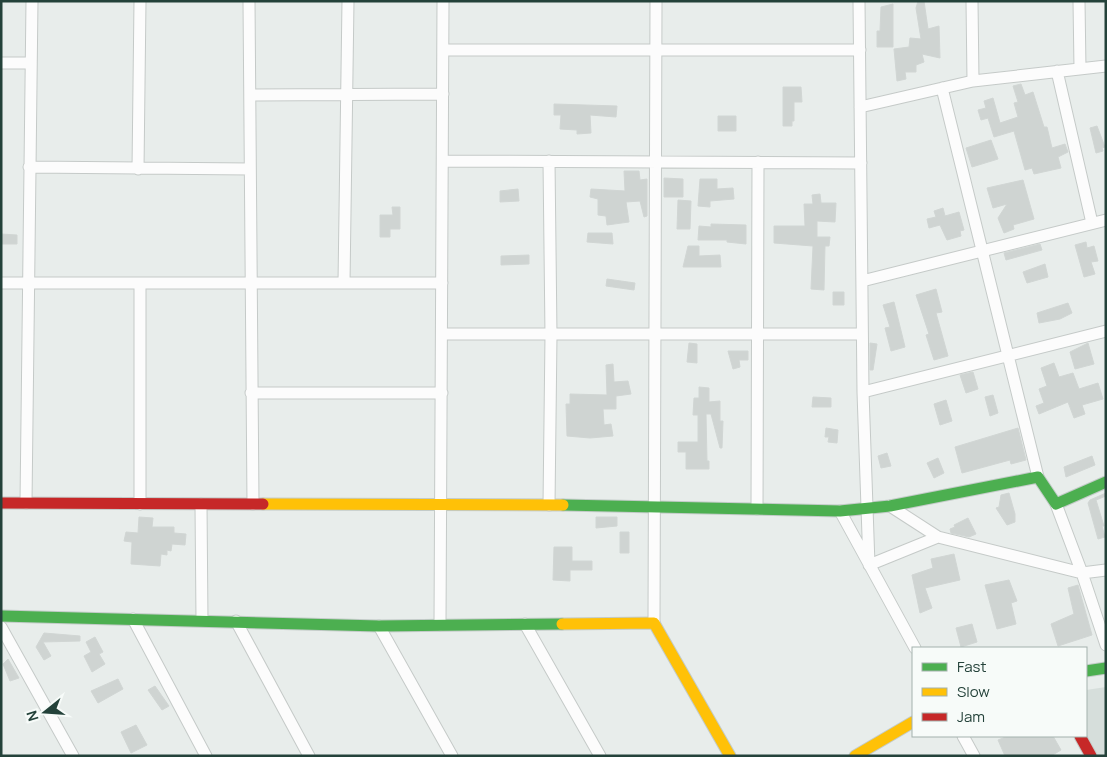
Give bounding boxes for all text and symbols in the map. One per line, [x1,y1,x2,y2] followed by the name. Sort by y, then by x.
[912,647,1087,737] legend
[957,656,986,677] text: Fast
[957,681,990,702] text: Slow
[20,687,70,737] north arrow
[957,706,985,727] text: Jam
[22,708,43,724] text: N

